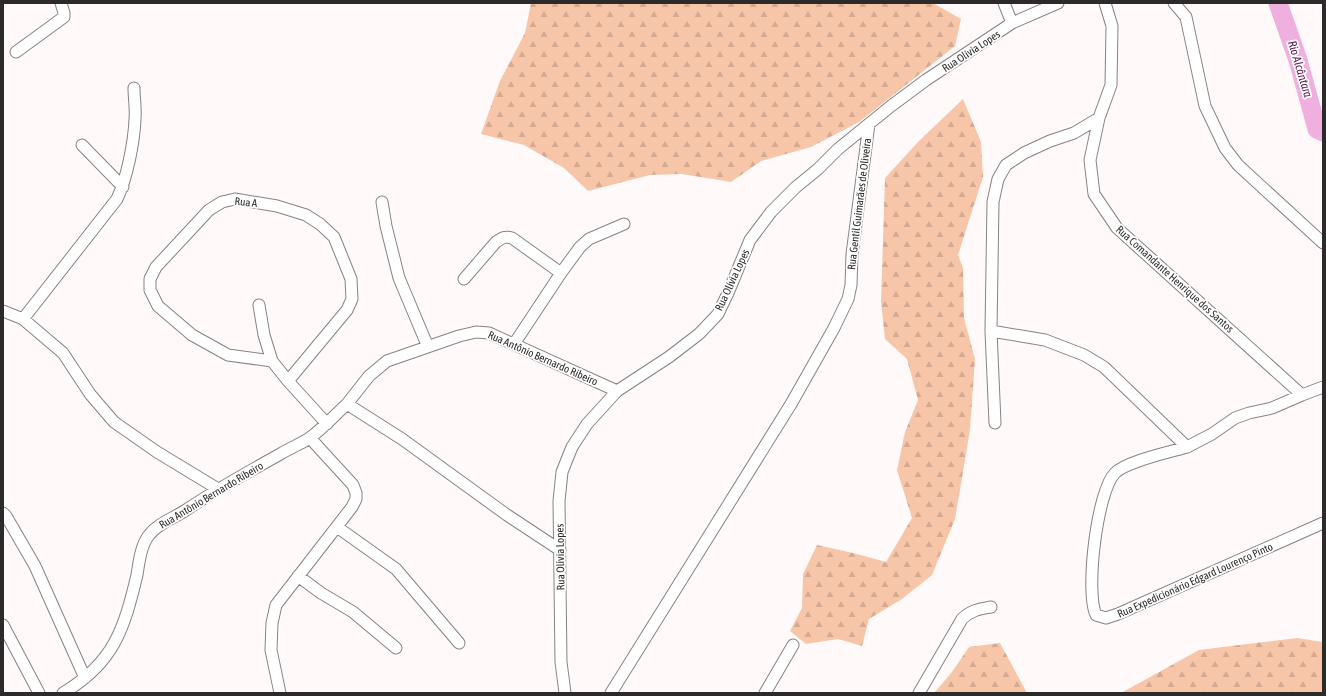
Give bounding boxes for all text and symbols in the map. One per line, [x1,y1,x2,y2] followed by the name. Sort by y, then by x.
[940,28,1002,74] street label: Rua Olívia Lopes
[1285,39,1315,99] water label: Rio Alcântara
[845,137,873,271] street label: Rua Gentil Guimarães de Oliveira
[234,195,259,209] street label: Rua A
[1114,223,1236,335] street label: Rua Comandante Henrique dos Santos
[713,247,752,313] street label: Rua Olívia Lopes
[486,328,600,388] street label: Rua Antônio Bernardo Ribeiro
[157,459,265,531] street label: Rua Antônio Bernardo Ribeiro
[553,524,567,590] street label: Rua Olívia Lopes
[1115,540,1275,620] street label: Rua Expedicionário Edgard Lourenço Pinto

